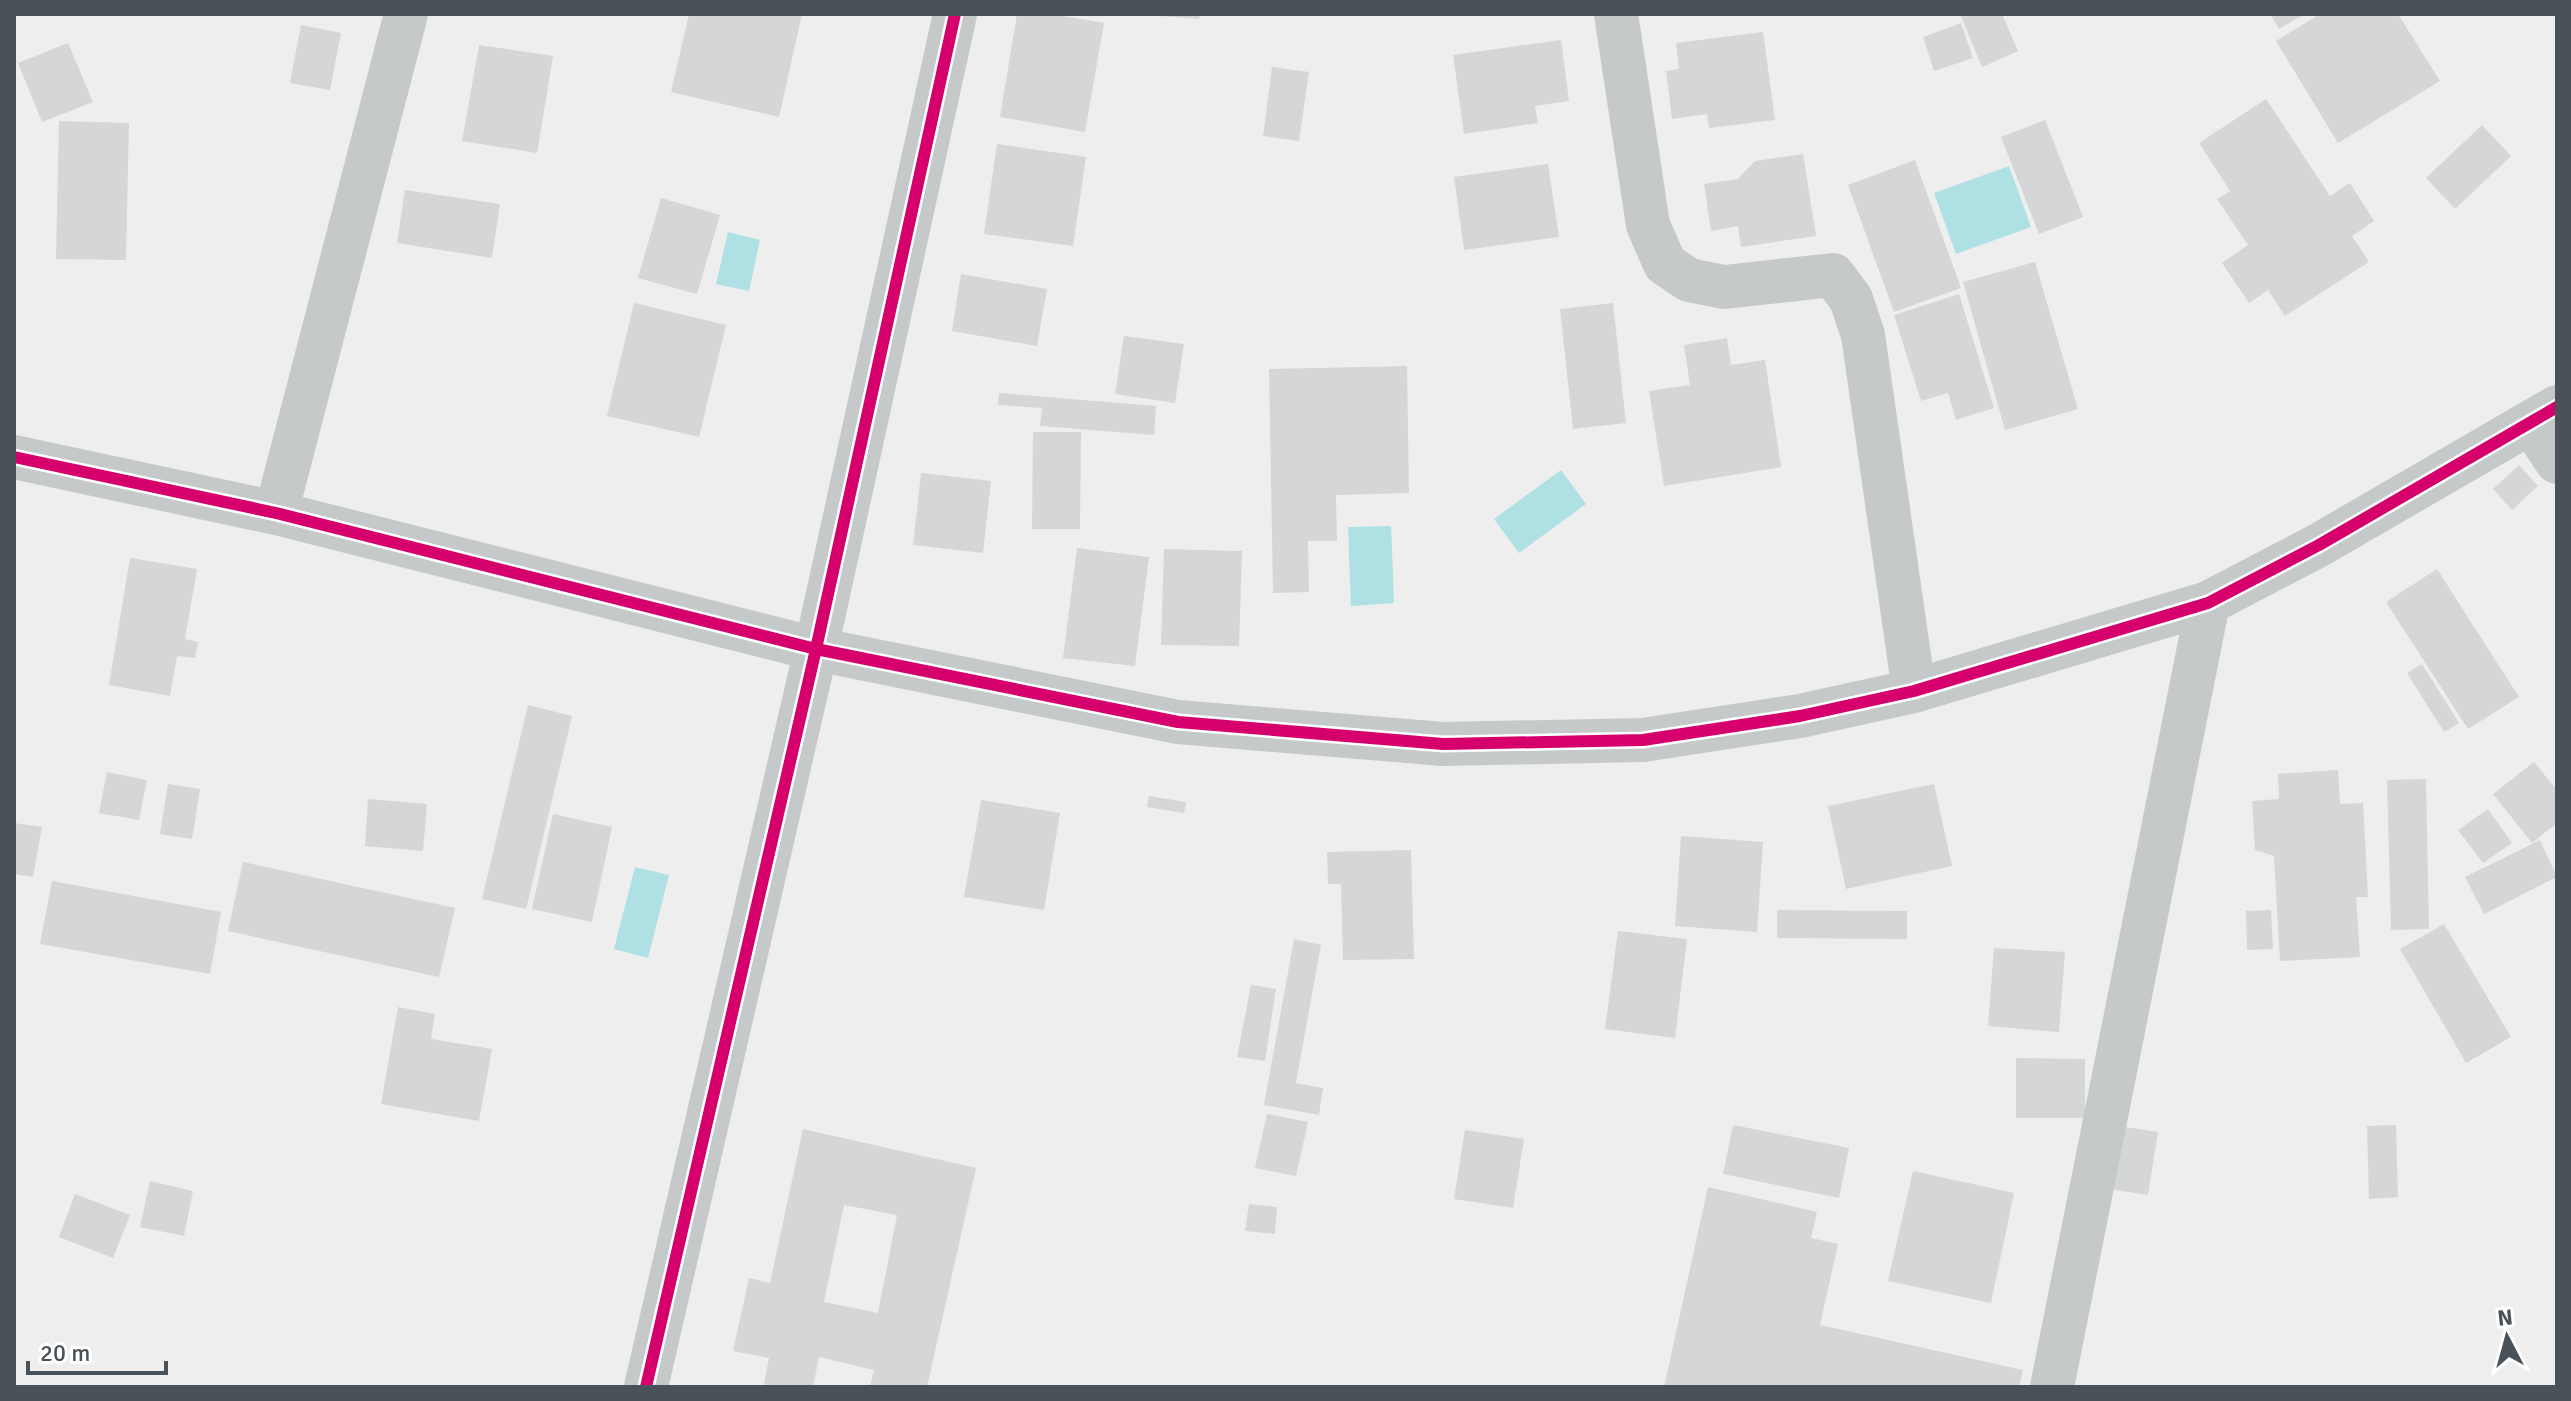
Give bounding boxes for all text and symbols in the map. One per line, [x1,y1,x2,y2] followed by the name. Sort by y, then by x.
[2467,1297,2547,1377] north arrow
[2496,1303,2514,1332] text: N
[28,1325,166,1375] scale bar
[40,1338,90,1368] text: 20 m

